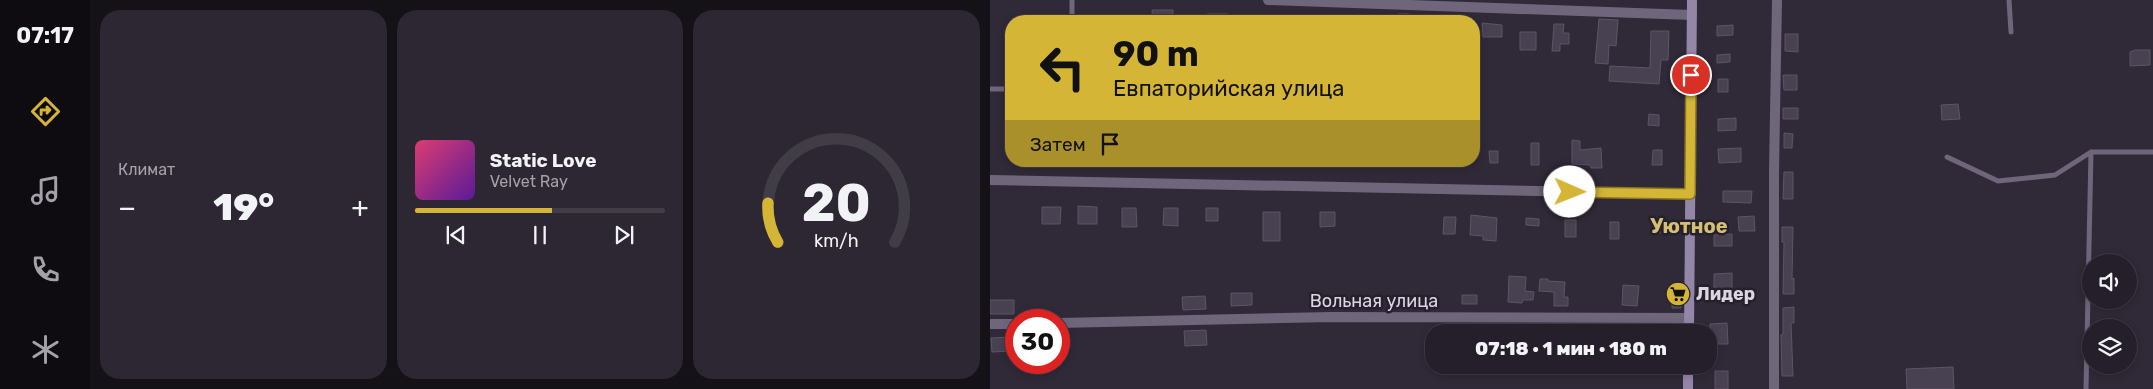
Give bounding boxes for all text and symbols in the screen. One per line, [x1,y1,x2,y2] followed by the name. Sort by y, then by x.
[16,22,74,49] text: 07:17
[1113,33,1199,75] text: 90 m
[1030,35,1095,100] icon: left
[1670,54,1712,96] pin
[1677,61,1705,89] icon: arrive
[1113,75,1344,102] text: Евпаторийская улица
[28,94,63,129] icon: directions
[1096,130,1124,158] icon: arrive
[1030,133,1086,156] text: Затем
[490,149,597,172] text: Static Love
[118,160,175,179] text: Климат
[1543,165,1595,217] position arrow
[490,172,568,191] text: Velvet Ray
[802,172,871,234] text: 20
[28,173,63,208] icon: music
[213,184,274,230] text: 19°
[118,191,136,224] text: −
[351,191,369,224] text: +
[1650,214,1728,238] district label: Уютное
[442,221,470,249] icon: previous
[526,221,554,249] icon: pause
[610,221,638,249] icon: next
[814,230,859,251] text: km/h
[28,252,63,287] icon: phone
[2082,254,2137,374] map controls
[2082,254,2137,309] button: sound
[1665,281,1691,307] supermarket icon: Лидер
[1696,283,1755,305] place label: Лидер
[1310,290,1438,312] street label: Вольная улица
[1005,309,1070,374] speed limit sign: 30
[2082,319,2137,374] button: layers
[28,332,63,367] icon: climate
[1475,337,1667,360] text: 07:18 · 1 мин · 180 m

